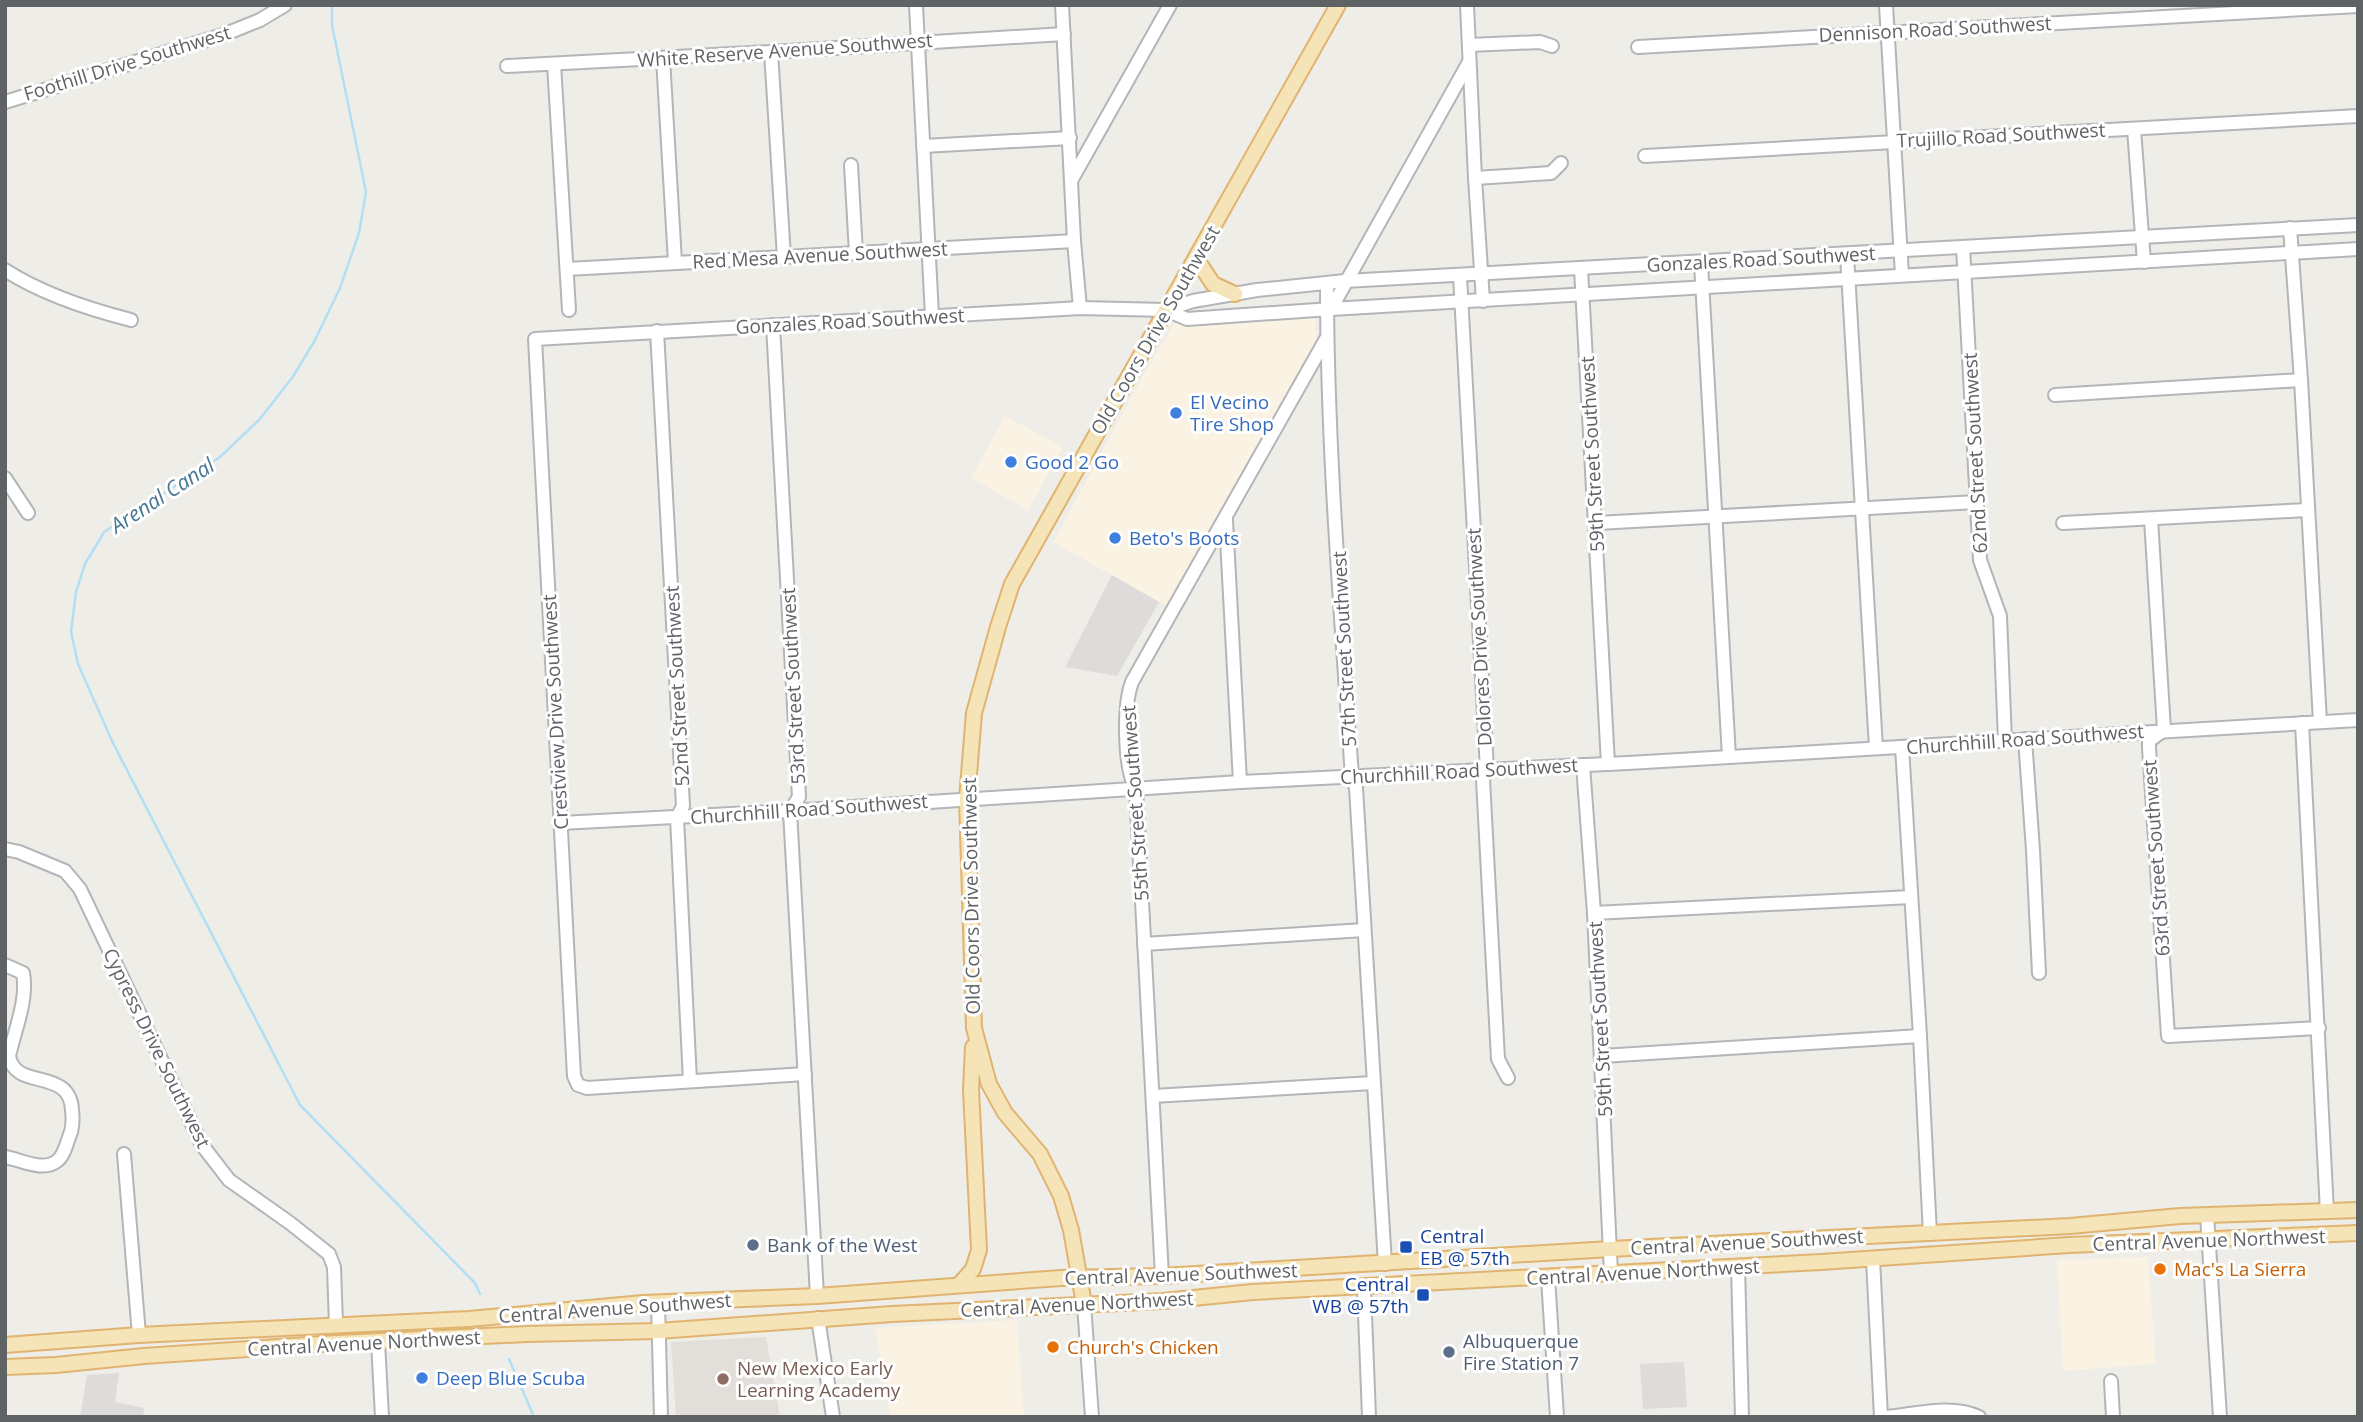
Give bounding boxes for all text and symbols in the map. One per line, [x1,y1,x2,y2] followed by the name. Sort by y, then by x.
[1818,10,2052,48] street label: Dennison Road Southwest
[20,19,234,107] street label: Foothill Drive Southwest
[637,27,934,73] street label: White Reserve Avenue Southwest
[1896,117,2106,153] street label: Trujillo Road Southwest
[1084,221,1226,439] street label: Old Coors Drive Southwest
[692,235,948,275] street label: Red Mesa Avenue Southwest
[1646,240,1876,278] street label: Gonzales Road Southwest
[735,302,965,340] street label: Gonzales Road Southwest
[1957,352,1993,554] street label: 62nd Street Southwest
[1574,355,1610,553] street label: 59th Street Southwest
[1190,389,1274,437] place label: El Vecino Tire Shop
[1168,405,1184,421] marker: El Vecino Tire Shop
[1025,449,1119,475] place label: Good 2 Go
[103,451,220,540] water label: Arenal Canal
[1003,454,1019,470] marker: Good 2 Go
[1129,525,1239,551] place label: Beto's Boots
[1460,527,1498,747] street label: Dolores Drive Southwest
[1107,530,1123,546] marker: Beto's Boots
[1326,550,1362,748] street label: 57th Street Southwest
[659,585,695,787] street label: 52nd Street Southwest
[775,587,811,785] street label: 53rd Street Southwest
[536,594,574,830] street label: Crestview Drive Southwest
[1115,704,1155,902] street label: 55th Street Southwest
[1905,718,2145,760] street label: Churchhill Road Southwest
[1339,752,1579,790] street label: Churchhill Road Southwest
[2136,759,2176,957] street label: 63rd Street Southwest
[956,777,986,1015] street label: Old Coors Drive Southwest
[689,788,929,830] street label: Churchhill Road Southwest
[1582,920,1618,1118] street label: 59th Street Southwest
[97,944,217,1152] street label: Cypress Drive Southwest
[1420,1223,1510,1271] place label: Central EB @ 57th
[1630,1223,1864,1261] street label: Central Avenue Southwest
[2092,1223,2326,1257] street label: Central Avenue Northwest
[767,1232,917,1258] place label: Bank of the West
[745,1237,761,1253] marker: Bank of the West
[1398,1239,1414,1255] marker: Central EB @ 57th
[1526,1253,1760,1291] street label: Central Avenue Northwest
[2174,1256,2306,1282] place label: Mac's La Sierra
[1064,1257,1298,1291] street label: Central Avenue Southwest
[2152,1261,2168,1277] marker: Mac's La Sierra
[1312,1271,1409,1319] place label: Central WB @ 57th
[960,1285,1194,1323] street label: Central Avenue Northwest
[498,1287,733,1329] street label: Central Avenue Southwest
[1415,1287,1431,1303] marker: Central WB @ 57th
[247,1324,481,1362] street label: Central Avenue Northwest
[1463,1328,1579,1376] place label: Albuquerque Fire Station 7
[1067,1334,1219,1360] place label: Church's Chicken
[1045,1339,1061,1355] marker: Church's Chicken
[1441,1344,1457,1360] marker: Albuquerque Fire Station 7
[737,1355,901,1403] place label: New Mexico Early Learning Academy
[436,1365,585,1391] place label: Deep Blue Scuba
[414,1370,430,1386] marker: Deep Blue Scuba
[715,1371,731,1387] marker: New Mexico Early Learning Academy

